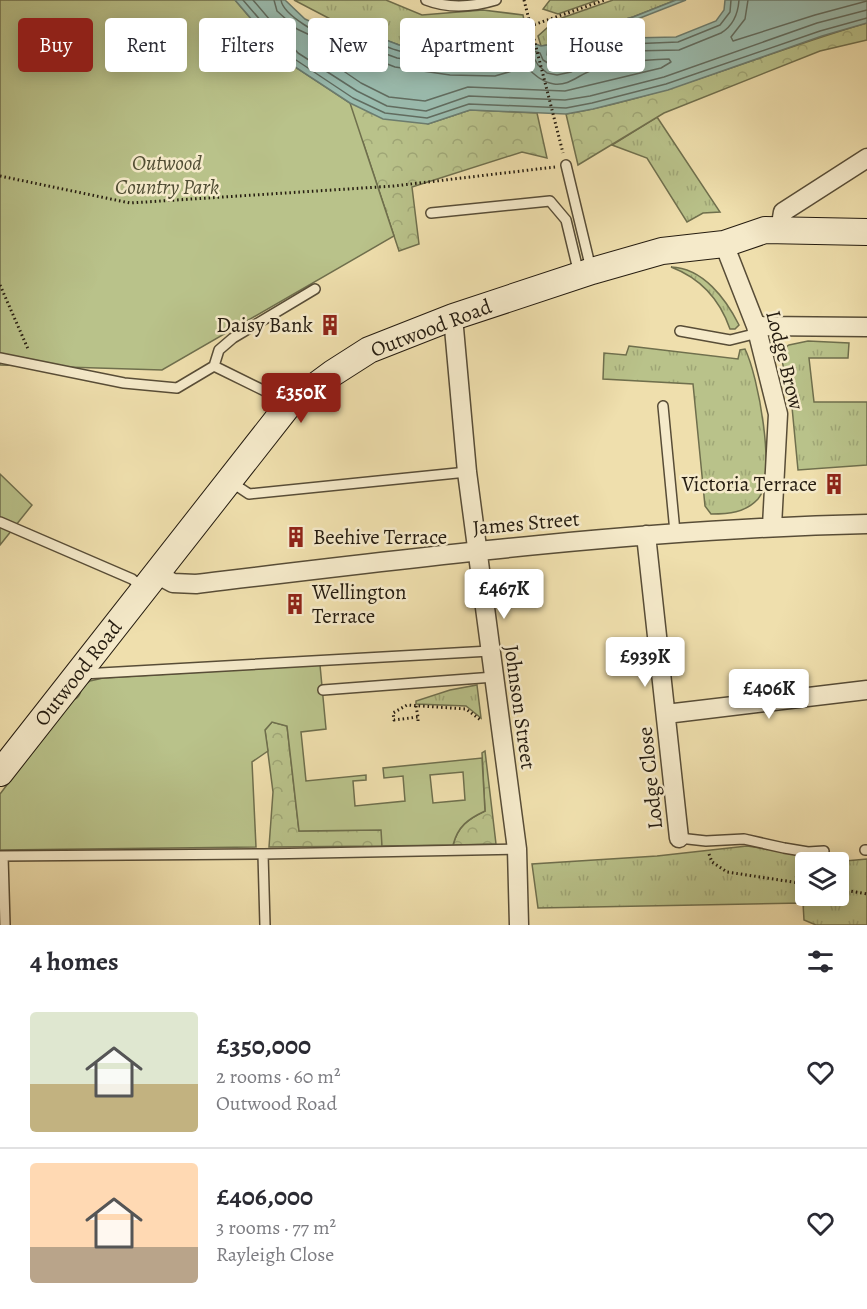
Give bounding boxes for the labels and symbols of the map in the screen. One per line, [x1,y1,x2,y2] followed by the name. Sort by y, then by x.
[115,149,219,201] park label: Outwood Country Park
[367,292,496,364] street label: Outwood Road
[759,307,811,413] street label: Lodge Brow
[216,311,314,339] place label: Daisy Bank
[318,313,342,337] building icon: Daisy Bank
[259,373,343,424] pin: £350K
[681,470,817,498] place label: Victoria Terrace
[822,472,846,496] building icon: Victoria Terrace
[471,504,581,542] street label: James Street
[313,523,447,551] place label: Beehive Terrace
[284,525,308,549] building icon: Beehive Terrace
[462,569,546,620] pin: £467K
[311,578,407,630] place label: Wellington Terrace
[283,592,307,616] building icon: Wellington Terrace
[28,614,129,732] street label: Outwood Road
[603,637,687,688] pin: £939K
[497,643,543,771] street label: Johnson Street
[727,669,811,720] pin: £406K
[631,725,669,831] street label: Lodge Close

